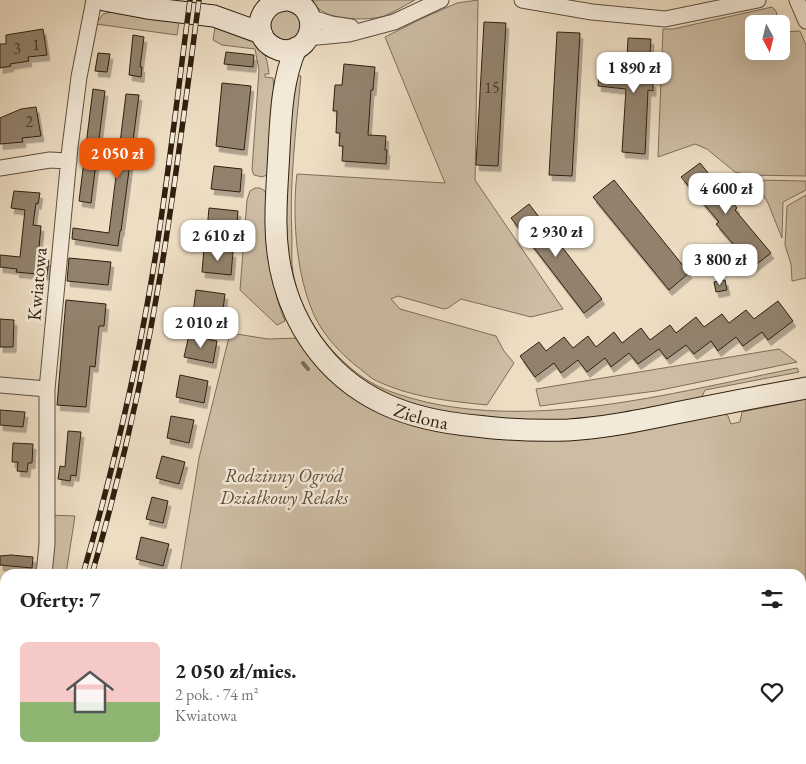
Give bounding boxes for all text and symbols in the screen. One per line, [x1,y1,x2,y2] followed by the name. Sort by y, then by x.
[745,15,790,60] north arrow
[745,15,790,60] map controls
[32,34,40,55] house number: 1
[13,38,21,59] house number: 3
[582,52,686,94] pin: 1 890 zł
[607,57,661,78] text: 1 890 zł
[484,77,500,98] house number: 15
[25,111,33,132] house number: 2
[65,138,169,180] pin: 2 050 zł
[90,143,144,164] text: 2 050 zł
[674,172,778,215] pin: 4 600 zł
[699,178,753,199] text: 4 600 zł
[504,216,608,258] pin: 2 930 zł
[166,220,270,262] pin: 2 610 zł
[529,221,583,242] text: 2 930 zł
[191,225,245,246] text: 2 610 zł
[668,244,772,286] pin: 3 800 zł
[21,246,53,322] street label: Kwiatowa
[693,249,747,270] text: 3 800 zł
[149,306,253,349] pin: 2 010 zł
[174,312,228,333] text: 2 010 zł
[391,397,451,435] street label: Zielona
[219,463,349,510] park label: Rodzinny Ogród Działkowy Relaks
[758,585,786,613] icon: filters
[20,586,100,613] text: Oferty: 7
[175,657,297,684] text: 2 050 zł/mies.
[60,662,120,722] icon: home
[758,678,786,706] icon: heart
[175,684,258,705] text: 2 pok. · 74 m²
[175,705,237,726] text: Kwiatowa

